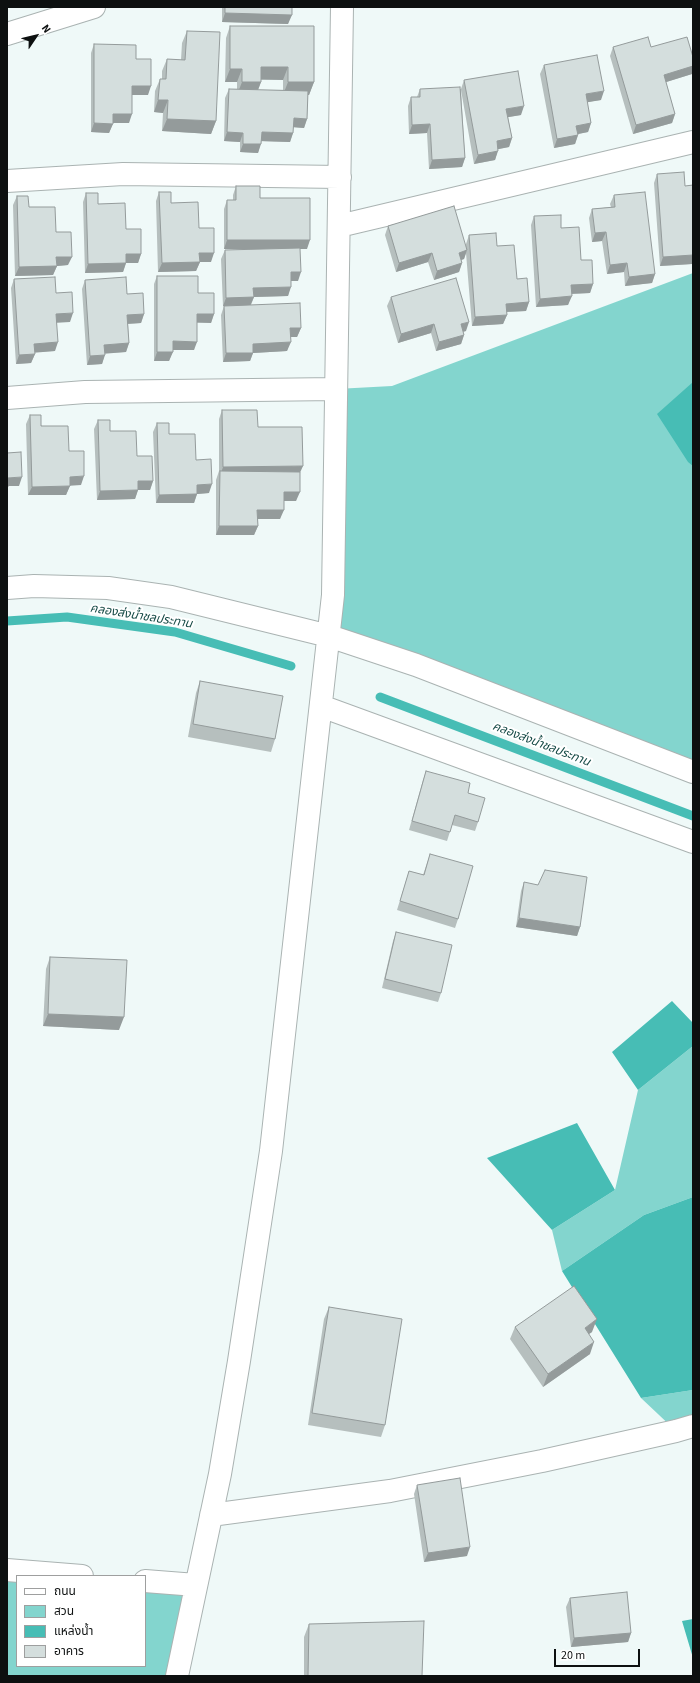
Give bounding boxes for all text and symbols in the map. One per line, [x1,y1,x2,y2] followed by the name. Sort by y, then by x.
[16,16,56,56] north arrow
[38,22,54,36] text: N
[89,602,193,632] water label: คลองส่งน้ำชลประทาน
[490,720,592,770] water label: คลองส่งน้ำชลประทาน
[16,1575,146,1667] legend
[54,1583,76,1600] text: ถนน
[54,1603,74,1620] text: สวน
[54,1623,93,1640] text: แหล่งน้ำ
[556,1641,642,1667] scale bar
[54,1643,84,1660] text: อาคาร
[561,1647,585,1664] text: 20 m

